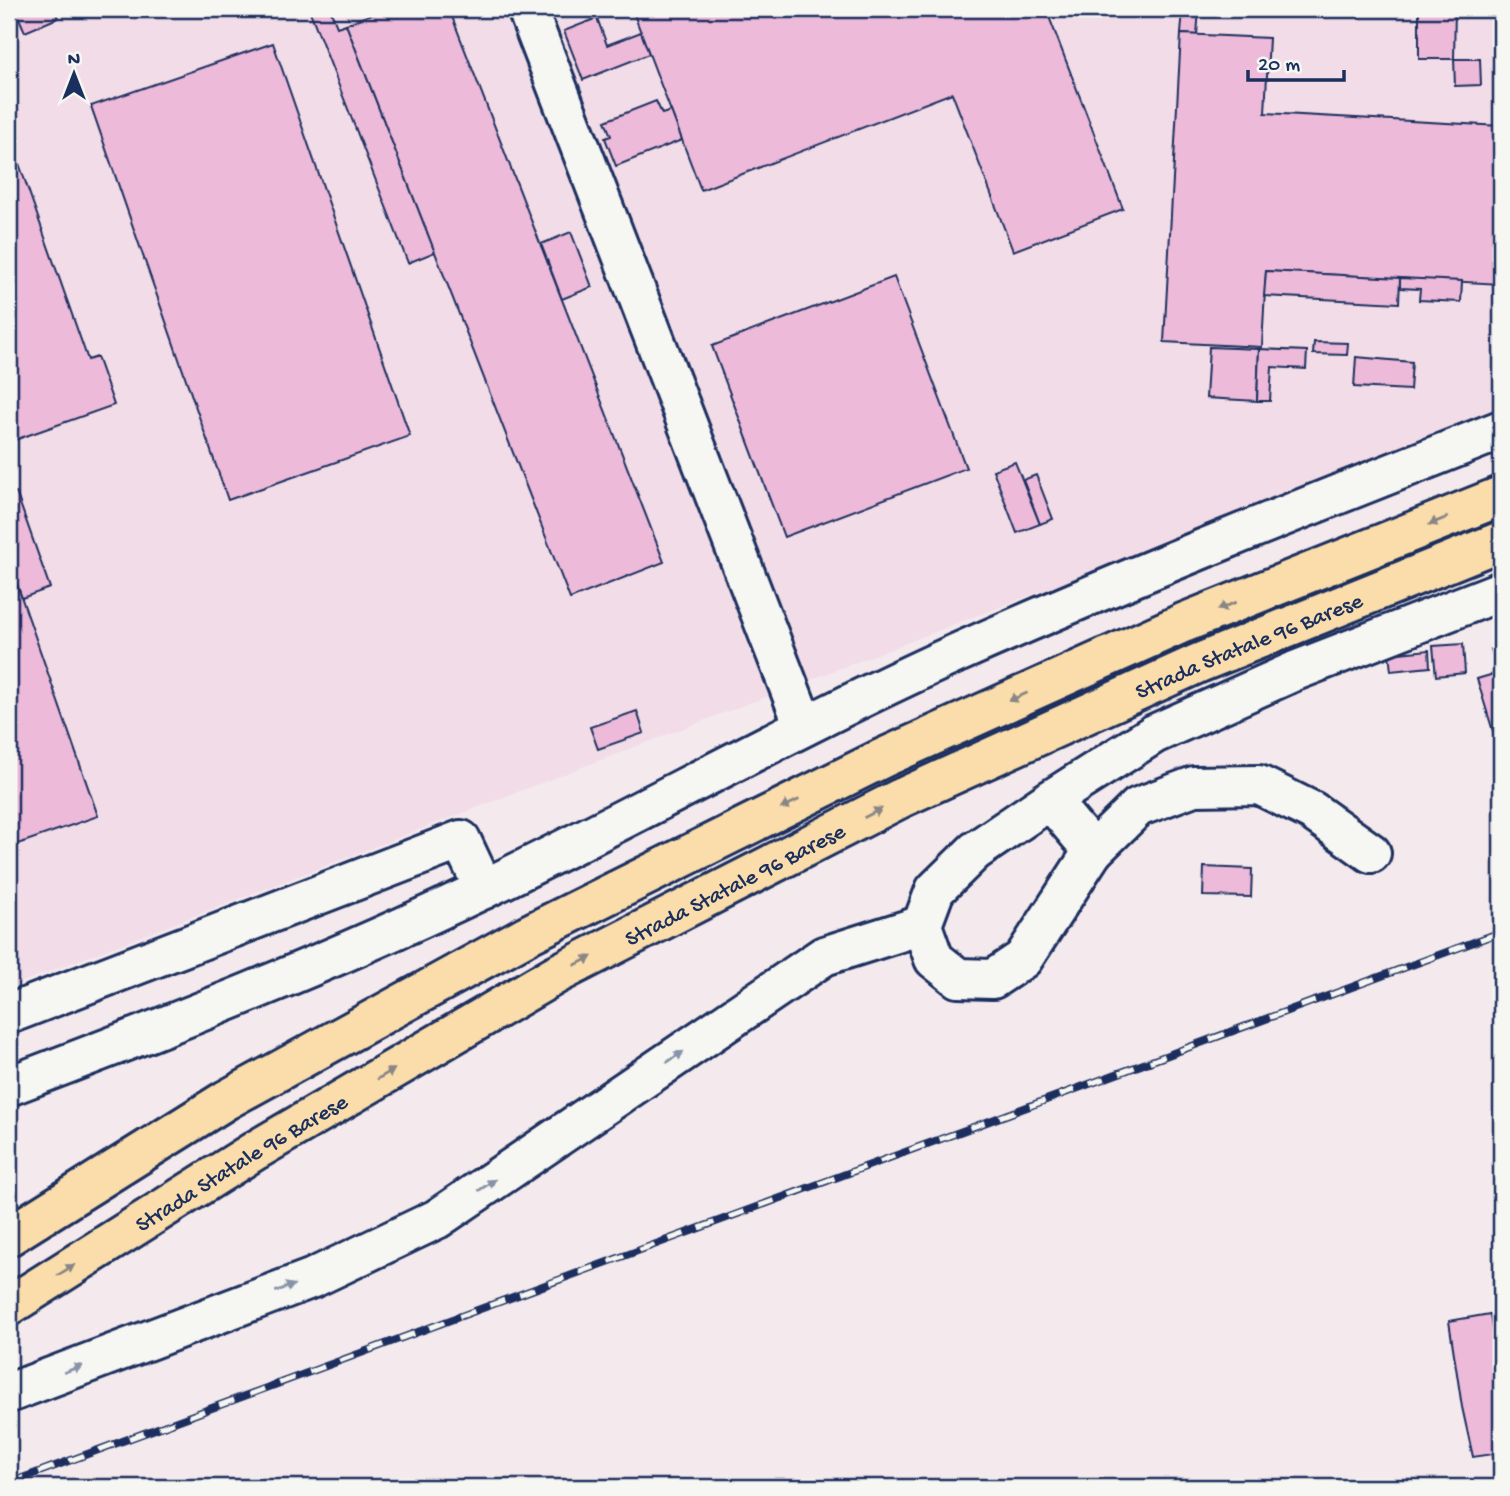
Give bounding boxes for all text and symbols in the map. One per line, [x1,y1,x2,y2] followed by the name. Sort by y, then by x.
[38,38,108,108] north arrow
[1248,38,1344,82] scale bar
[68,49,80,72] text: N
[1258,54,1300,79] text: 20 m
[1427,516,1448,527] one-way arrow
[1132,588,1368,707] street label: Strada Statale 96 Barese
[1216,600,1237,611] one-way arrow
[1008,692,1029,703] one-way arrow
[780,798,800,809] one-way arrow
[863,807,883,818] one-way arrow
[621,818,852,954] street label: Strada Statale 96 Barese
[573,955,593,967] one-way arrow
[666,1050,684,1064] one-way arrow
[376,1068,395,1080] one-way arrow
[131,1089,354,1240] street label: Strada Statale 96 Barese
[478,1178,496,1192] one-way arrow
[57,1263,76,1276] one-way arrow
[275,1283,296,1294] one-way arrow
[62,1363,83,1374] one-way arrow

